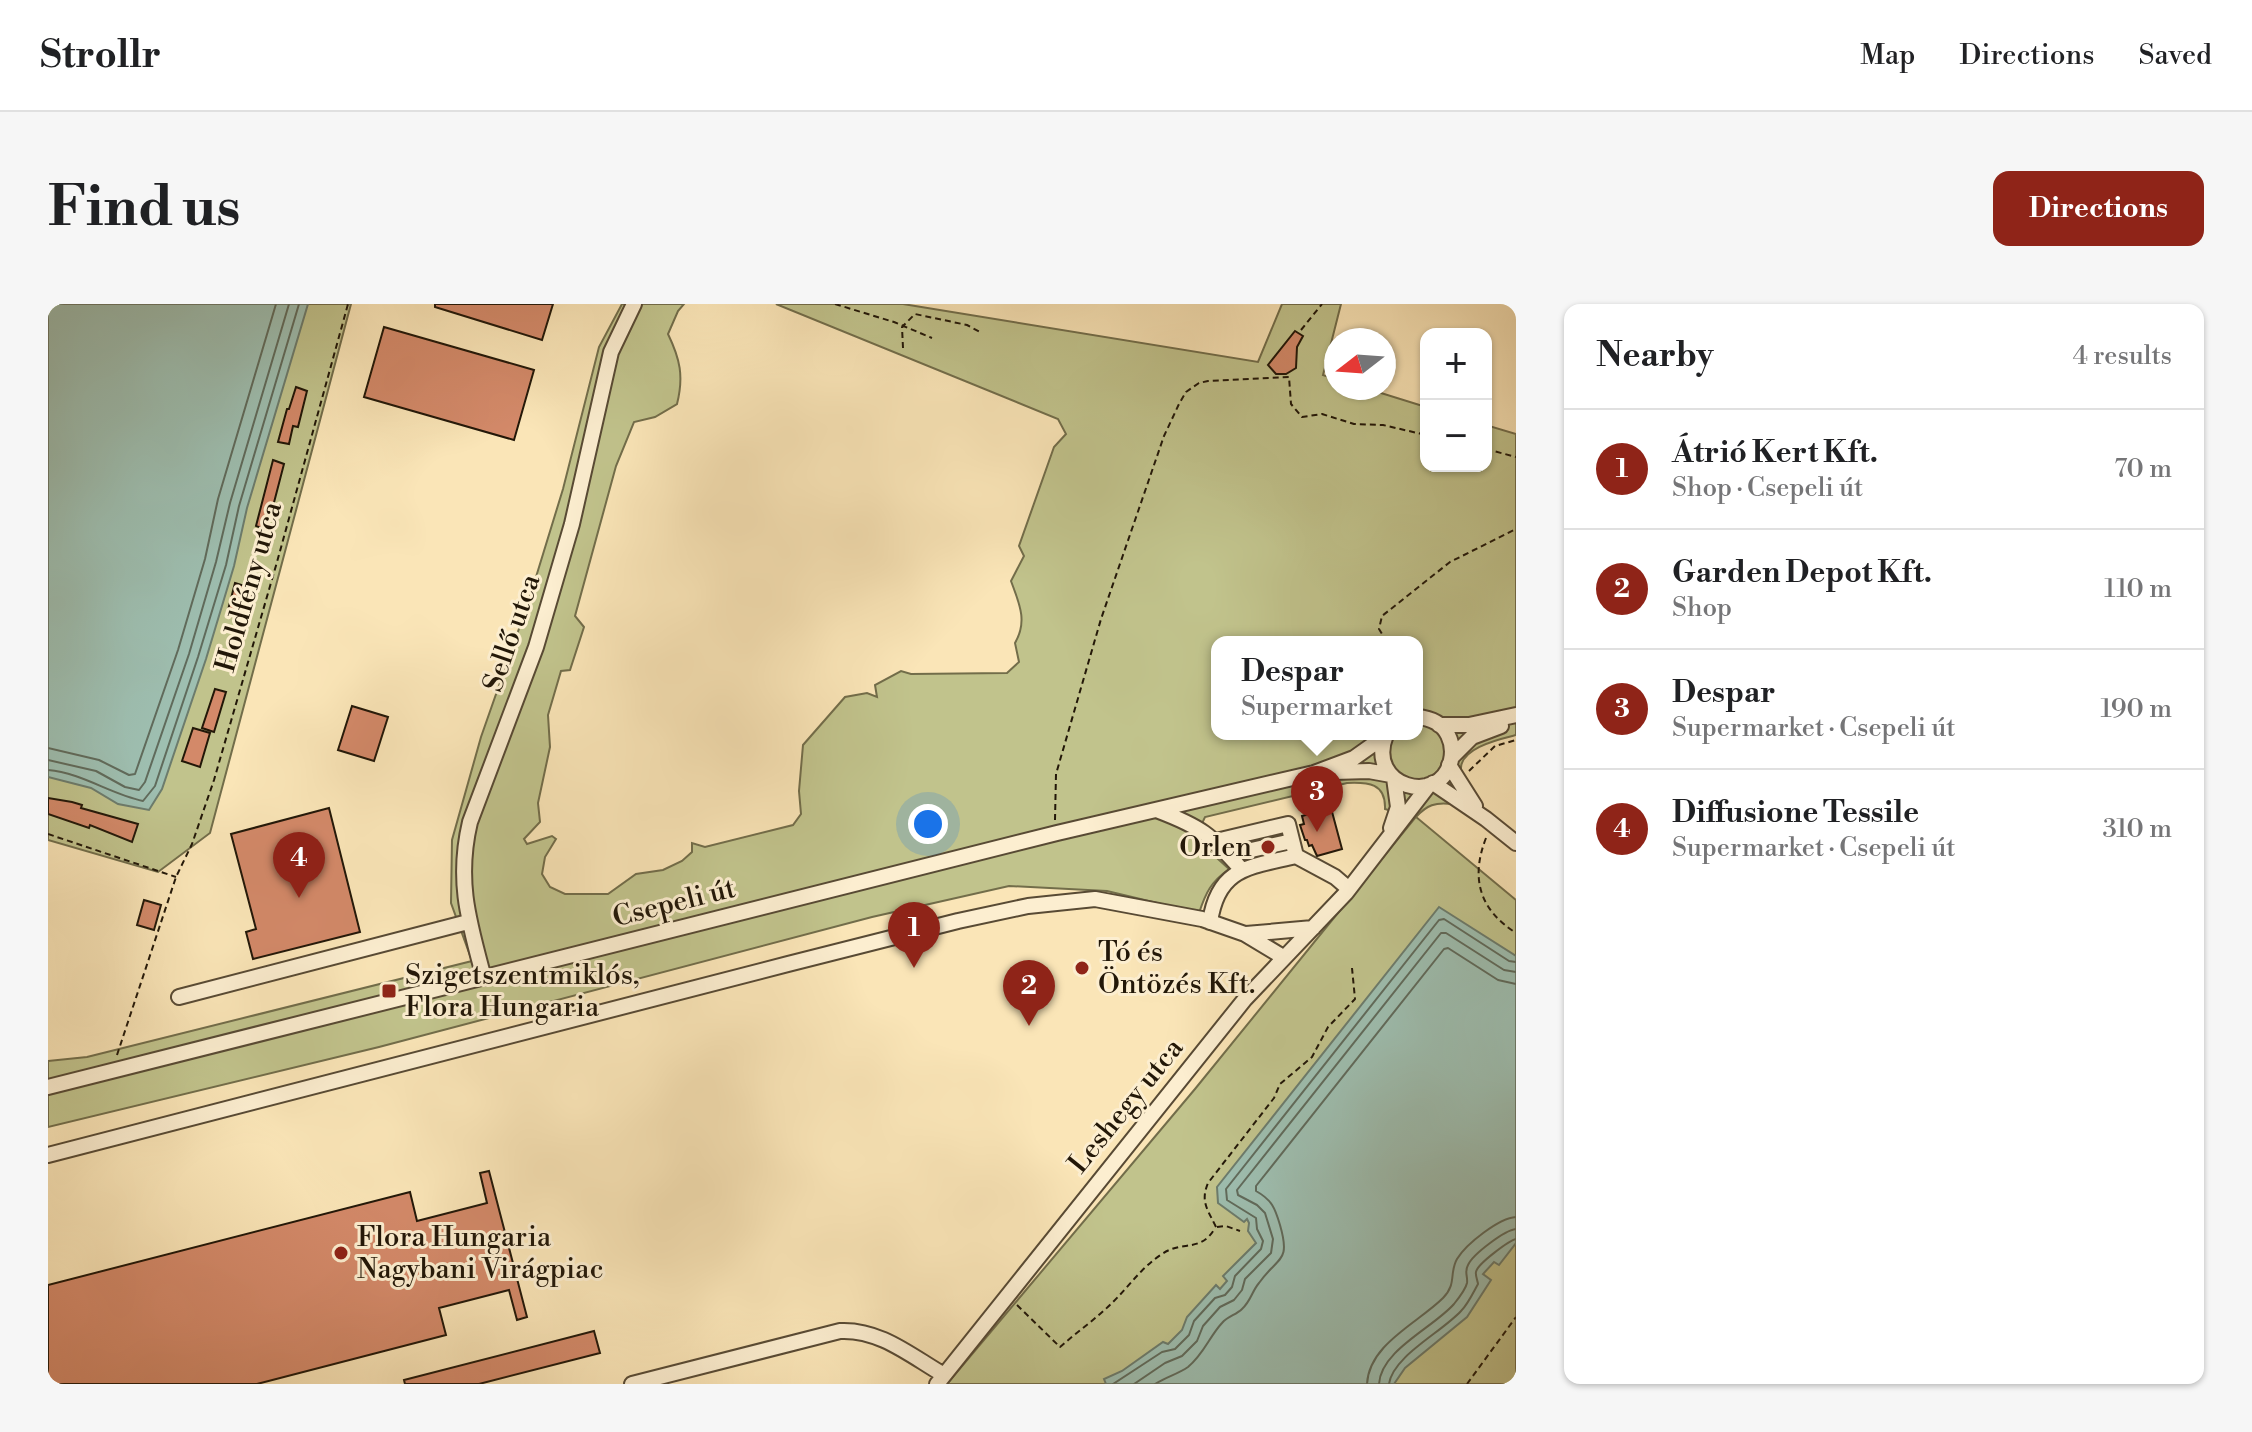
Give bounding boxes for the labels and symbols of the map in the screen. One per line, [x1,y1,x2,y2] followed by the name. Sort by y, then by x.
[1324,328,1396,400] north arrow
[208,497,290,676] street label: Holdfény utca
[476,569,549,696] street label: Sellő utca
[1291,766,1343,832] pin: 3
[908,804,948,844] your location
[1179,830,1252,865] place label: Orlen
[273,832,325,898] pin: 4
[1259,838,1277,856] marker: Orlen
[609,871,739,935] street label: Csepeli út
[888,902,940,968] pin: 1
[1098,935,1255,1002] place label: Tó és Öntözés Kft.
[405,958,640,1025] place label: Szigetszentmiklós, Flora Hungaria
[1073,959,1091,977] marker: Tó és Öntözés Kft.
[1003,960,1055,1026] pin: 2
[380,982,398,1000] marker: Szigetszentmiklós, Flora Hungaria
[1061,1031,1192,1181] street label: Leshegy utca
[357,1220,604,1287] place label: Flora Hungaria Nagybani Virágpiac
[332,1244,350,1262] marker: Flora Hungaria Nagybani Virágpiac

